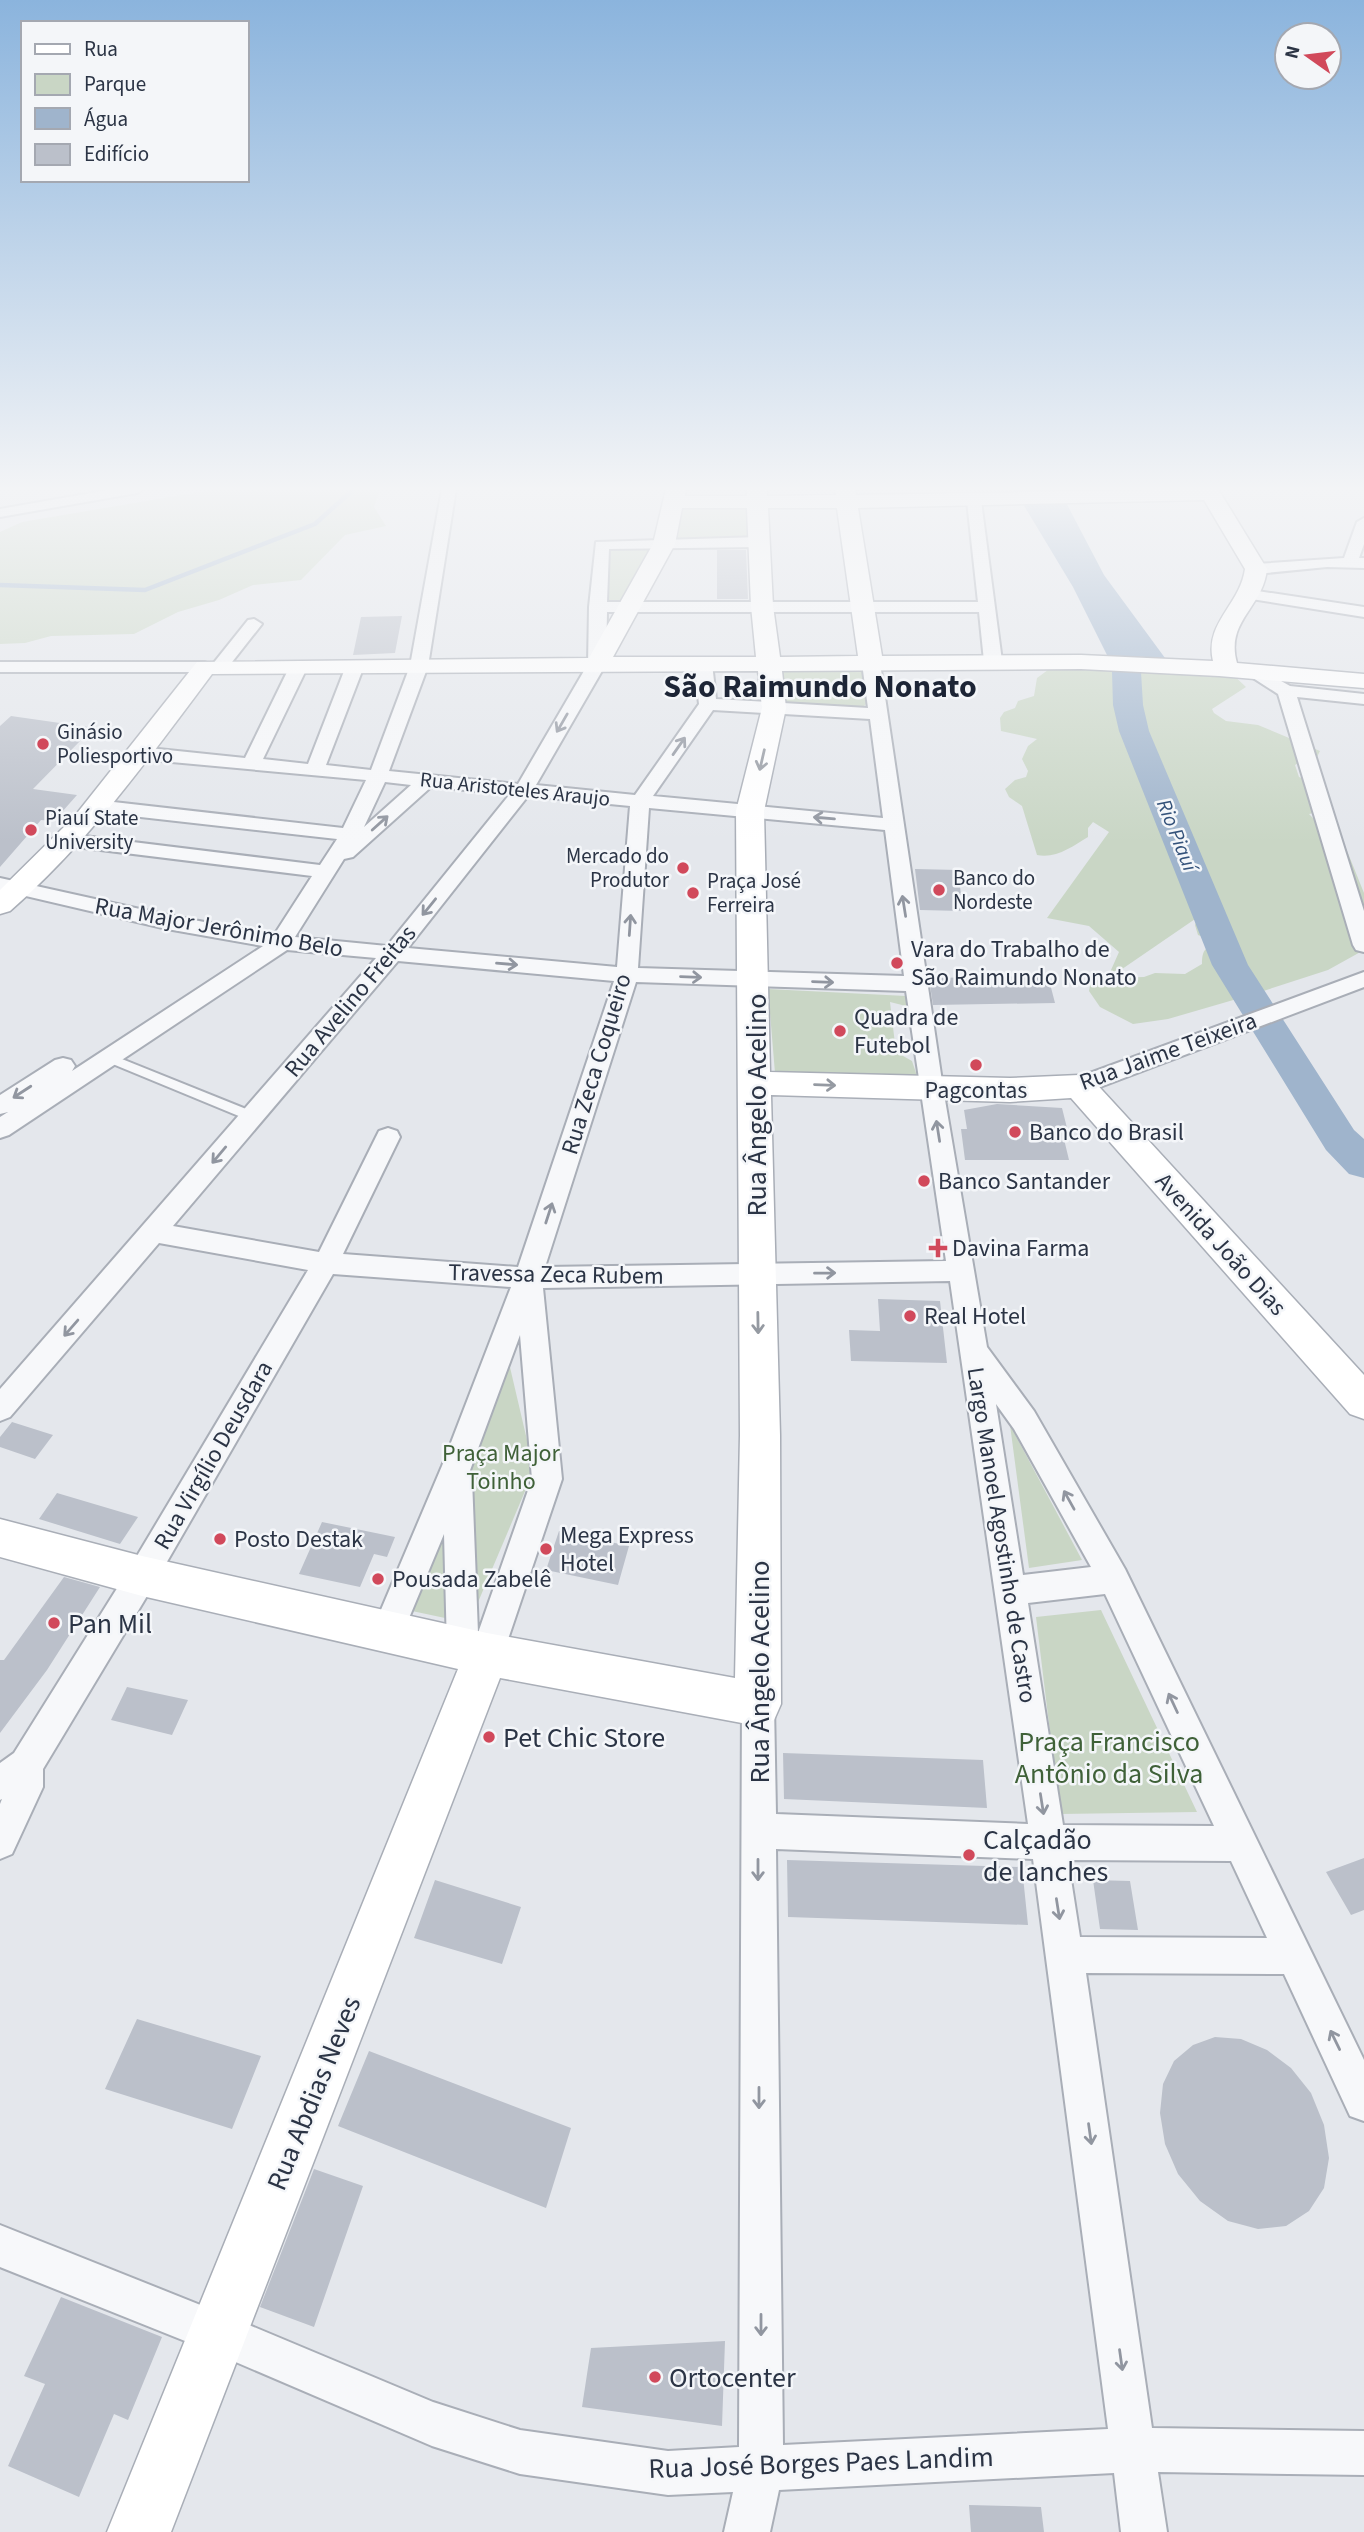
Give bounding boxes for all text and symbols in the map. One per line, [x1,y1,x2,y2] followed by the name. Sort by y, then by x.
[21,21,248,182] legend
[1273,21,1343,91] north arrow
[84,34,118,64] text: Rua
[1278,43,1308,62] text: N
[84,69,146,99] text: Parque
[84,104,128,134] text: Água
[84,139,149,169] text: Edifício
[663,664,977,710] district label: São Raimundo Nonato
[555,713,569,733] one-way arrow
[57,717,173,771] place label: Ginásio Poliesportivo
[35,736,51,752] marker: Ginásio Poliesportivo
[672,737,686,756] one-way arrow
[755,748,768,771] one-way arrow
[418,764,612,814] street label: Rua Aristoteles Araujo
[1149,794,1206,878] water label: Rio Piauí
[45,803,138,857] place label: Piauí State University
[813,811,835,824] one-way arrow
[370,815,388,831] one-way arrow
[23,822,39,838] marker: Piauí State University
[566,841,670,895] place label: Mercado do Produtor
[675,860,691,876] marker: Mercado do Produtor
[953,863,1035,917] place label: Banco do Nordeste
[707,866,801,920] place label: Praça José Ferreira
[931,882,947,898] marker: Banco do Nordeste
[685,885,701,901] marker: Praça José Ferreira
[92,888,346,967] street label: Rua Major Jerônimo Belo
[897,895,910,918] one-way arrow
[421,897,437,915] one-way arrow
[624,914,637,937] one-way arrow
[276,917,425,1085] street label: Rua Avelino Freitas
[911,932,1137,995] place label: Vara do Trabalho de São Raimundo Nonato
[889,955,905,971] marker: Vara do Trabalho de São Raimundo Nonato
[496,958,518,971] one-way arrow
[552,969,641,1159] street label: Rua Zeca Coqueiro
[679,971,702,984] one-way arrow
[811,975,834,988] one-way arrow
[737,994,777,1216] street label: Rua Ângelo Acelino
[854,1000,958,1063] place label: Quadra de Futebol
[1074,1003,1262,1100] street label: Rua Jaime Teixeira
[832,1023,848,1039] marker: Quadra de Futebol
[968,1057,984,1073] marker: Pagcontas
[925,1073,1027,1108] place label: Pagcontas
[813,1078,836,1092] one-way arrow
[12,1085,32,1099] one-way arrow
[1029,1115,1184,1150] place label: Banco do Brasil
[931,1120,944,1143] one-way arrow
[1007,1124,1023,1140] marker: Banco do Brasil
[211,1146,226,1164] one-way arrow
[938,1164,1111,1199] place label: Banco Santander
[1147,1165,1295,1324] street label: Avenida João Dias
[916,1173,932,1189] marker: Banco Santander
[544,1203,557,1225] one-way arrow
[952,1231,1089,1266] place label: Davina Farma
[930,1240,946,1256] marker: Davina Farma
[448,1255,664,1294] street label: Travessa Zeca Rubem
[813,1267,836,1280] one-way arrow
[924,1299,1026,1334] place label: Real Hotel
[902,1308,918,1324] marker: Real Hotel
[751,1311,764,1334] one-way arrow
[63,1319,79,1337] one-way arrow
[145,1354,282,1556] street label: Rua Virgílio Deusdara
[958,1364,1045,1706] street label: Largo Manoel Agostinho de Castro
[442,1436,561,1499] park label: Praça Major Toinho
[1062,1490,1075,1511] one-way arrow
[560,1518,694,1581] place label: Mega Express Hotel
[234,1522,363,1557] place label: Posto Destak
[212,1531,228,1547] marker: Posto Destak
[538,1541,554,1557] marker: Mega Express Hotel
[740,1561,780,1783] street label: Rua Ângelo Acelino
[392,1562,551,1597] place label: Pousada Zabelê
[370,1571,386,1587] marker: Pousada Zabelê
[68,1604,152,1644] place label: Pan Mil
[46,1615,62,1631] marker: Pan Mil
[1166,1693,1179,1714] one-way arrow
[503,1718,665,1758] place label: Pet Chic Store
[1015,1722,1203,1794] park label: Praça Francisco Antônio da Silva
[481,1729,497,1745] marker: Pet Chic Store
[1036,1793,1049,1815] one-way arrow
[983,1820,1108,1892] place label: Calçadão de lanches
[961,1847,977,1863] marker: Calçadão de lanches
[751,1859,765,1882] one-way arrow
[1052,1897,1065,1920] one-way arrow
[257,1990,371,2196] street label: Rua Abdias Neves
[1327,2030,1341,2051] one-way arrow
[752,2086,766,2109] one-way arrow
[1083,2123,1096,2145] one-way arrow
[754,2314,768,2337] one-way arrow
[1114,2348,1127,2371] one-way arrow
[669,2358,796,2398] place label: Ortocenter
[647,2369,663,2385] marker: Ortocenter
[648,2437,994,2489] street label: Rua José Borges Paes Landim

